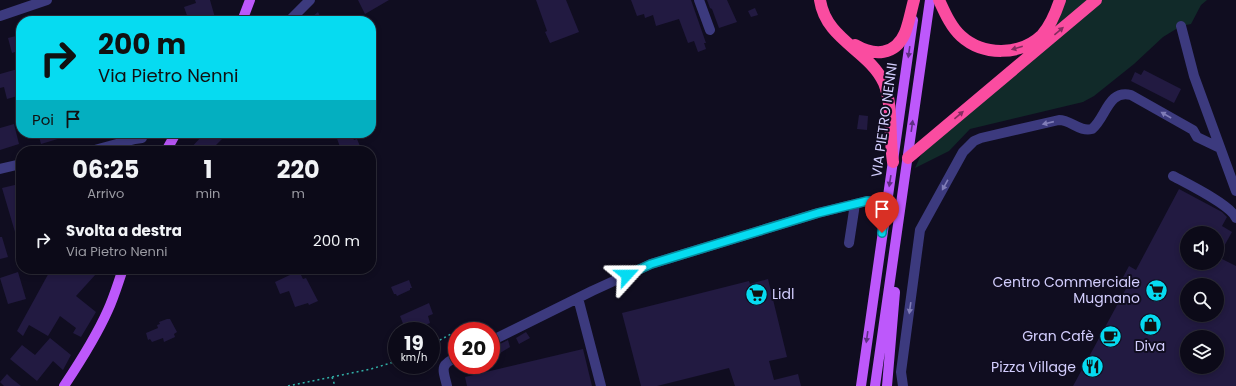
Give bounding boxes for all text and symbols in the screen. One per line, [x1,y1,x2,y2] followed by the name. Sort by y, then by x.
[98,25,186,64] text: 200 m
[1053,27,1064,36] one-way arrow
[32,32,84,84] icon: right
[1011,45,1023,51] one-way arrow
[906,46,912,59] one-way arrow
[866,61,902,179] street label: VIA PIETRO NENNI
[98,63,238,88] text: Via Pietro Nenni
[62,108,84,130] icon: arrive
[32,109,54,130] text: Poi
[954,110,964,119] one-way arrow
[1160,112,1172,119] one-way arrow
[909,120,915,132] one-way arrow
[1042,120,1054,126] one-way arrow
[72,153,139,186] text: 06:25
[203,153,213,186] text: 1
[277,153,320,186] text: 220
[886,175,892,187] one-way arrow
[942,180,948,191] one-way arrow
[87,184,124,203] text: Arrivo
[196,184,220,203] text: min
[292,184,305,203] text: m
[865,192,899,233] pin
[871,198,893,220] icon: arrive
[66,220,182,241] text: Svolta a destra
[1180,226,1224,374] map controls
[1180,226,1224,270] button: sound
[32,229,54,251] icon: right
[313,230,360,251] text: 200 m
[66,242,167,261] text: Via Pietro Nenni
[606,254,648,296] position arrow
[992,272,1140,308] place label: Centro Commerciale Mugnano
[1143,277,1169,303] supermarket icon: Centro Commerciale Mugnano
[1180,278,1224,322] button: search
[744,281,770,307] supermarket icon: Lidl
[772,284,794,304] place label: Lidl
[907,302,913,314] one-way arrow
[1137,311,1163,337] shop icon: Diva
[448,322,500,374] speed limit sign: 20
[1097,323,1123,349] cafe icon: Gran Cafè
[1022,326,1094,346] place label: Gran Cafè
[404,329,424,357] text: 19
[1180,330,1224,374] button: layers
[864,331,870,344] one-way arrow
[1135,336,1165,356] place label: Diva
[401,350,427,365] text: km/h
[1079,354,1105,380] restaurant icon: Pizza Village
[991,357,1076,377] place label: Pizza Village

